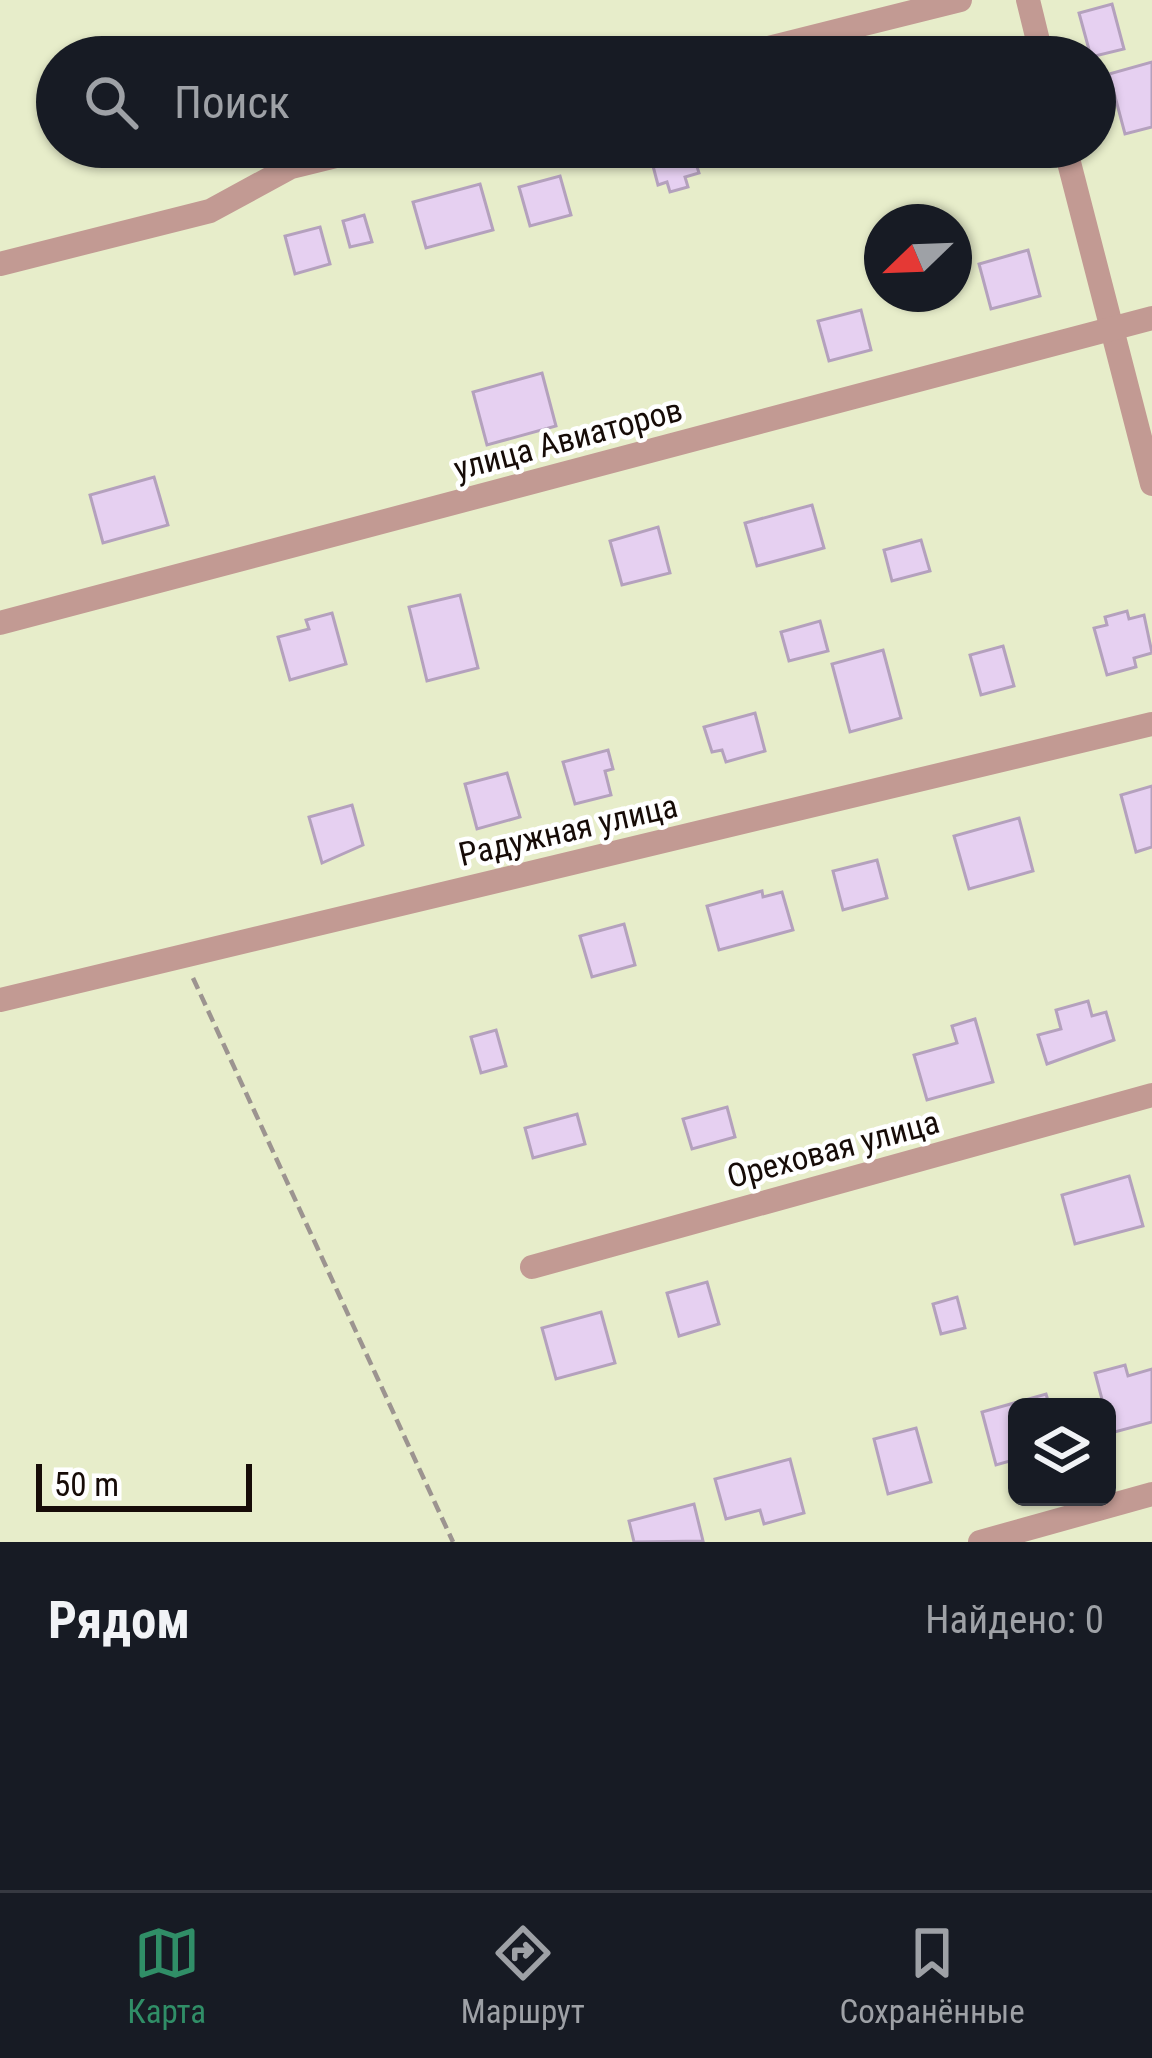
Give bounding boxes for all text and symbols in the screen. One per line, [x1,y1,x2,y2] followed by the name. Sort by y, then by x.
[36,36,1116,168] search box
[78,69,144,135] icon: search
[174,76,290,129] text: Поиск
[864,204,972,312] north arrow
[450,390,686,488] street label: улица Авиаторов
[455,786,681,874] street label: Радужная улица
[723,1102,943,1196] street label: Ореховая улица
[1008,1398,1116,1506] map controls
[1008,1398,1116,1506] button: layers
[36,1458,252,1511] scale bar
[54,1465,119,1504] text: 50 m
[48,1591,190,1650] text: Рядом
[925,1597,1104,1643] text: Найдено: 0
[127,1920,206,2031] tab: Карта
[461,1920,585,2031] tab: Маршрут
[839,1920,1025,2031] tab: Сохранённые

